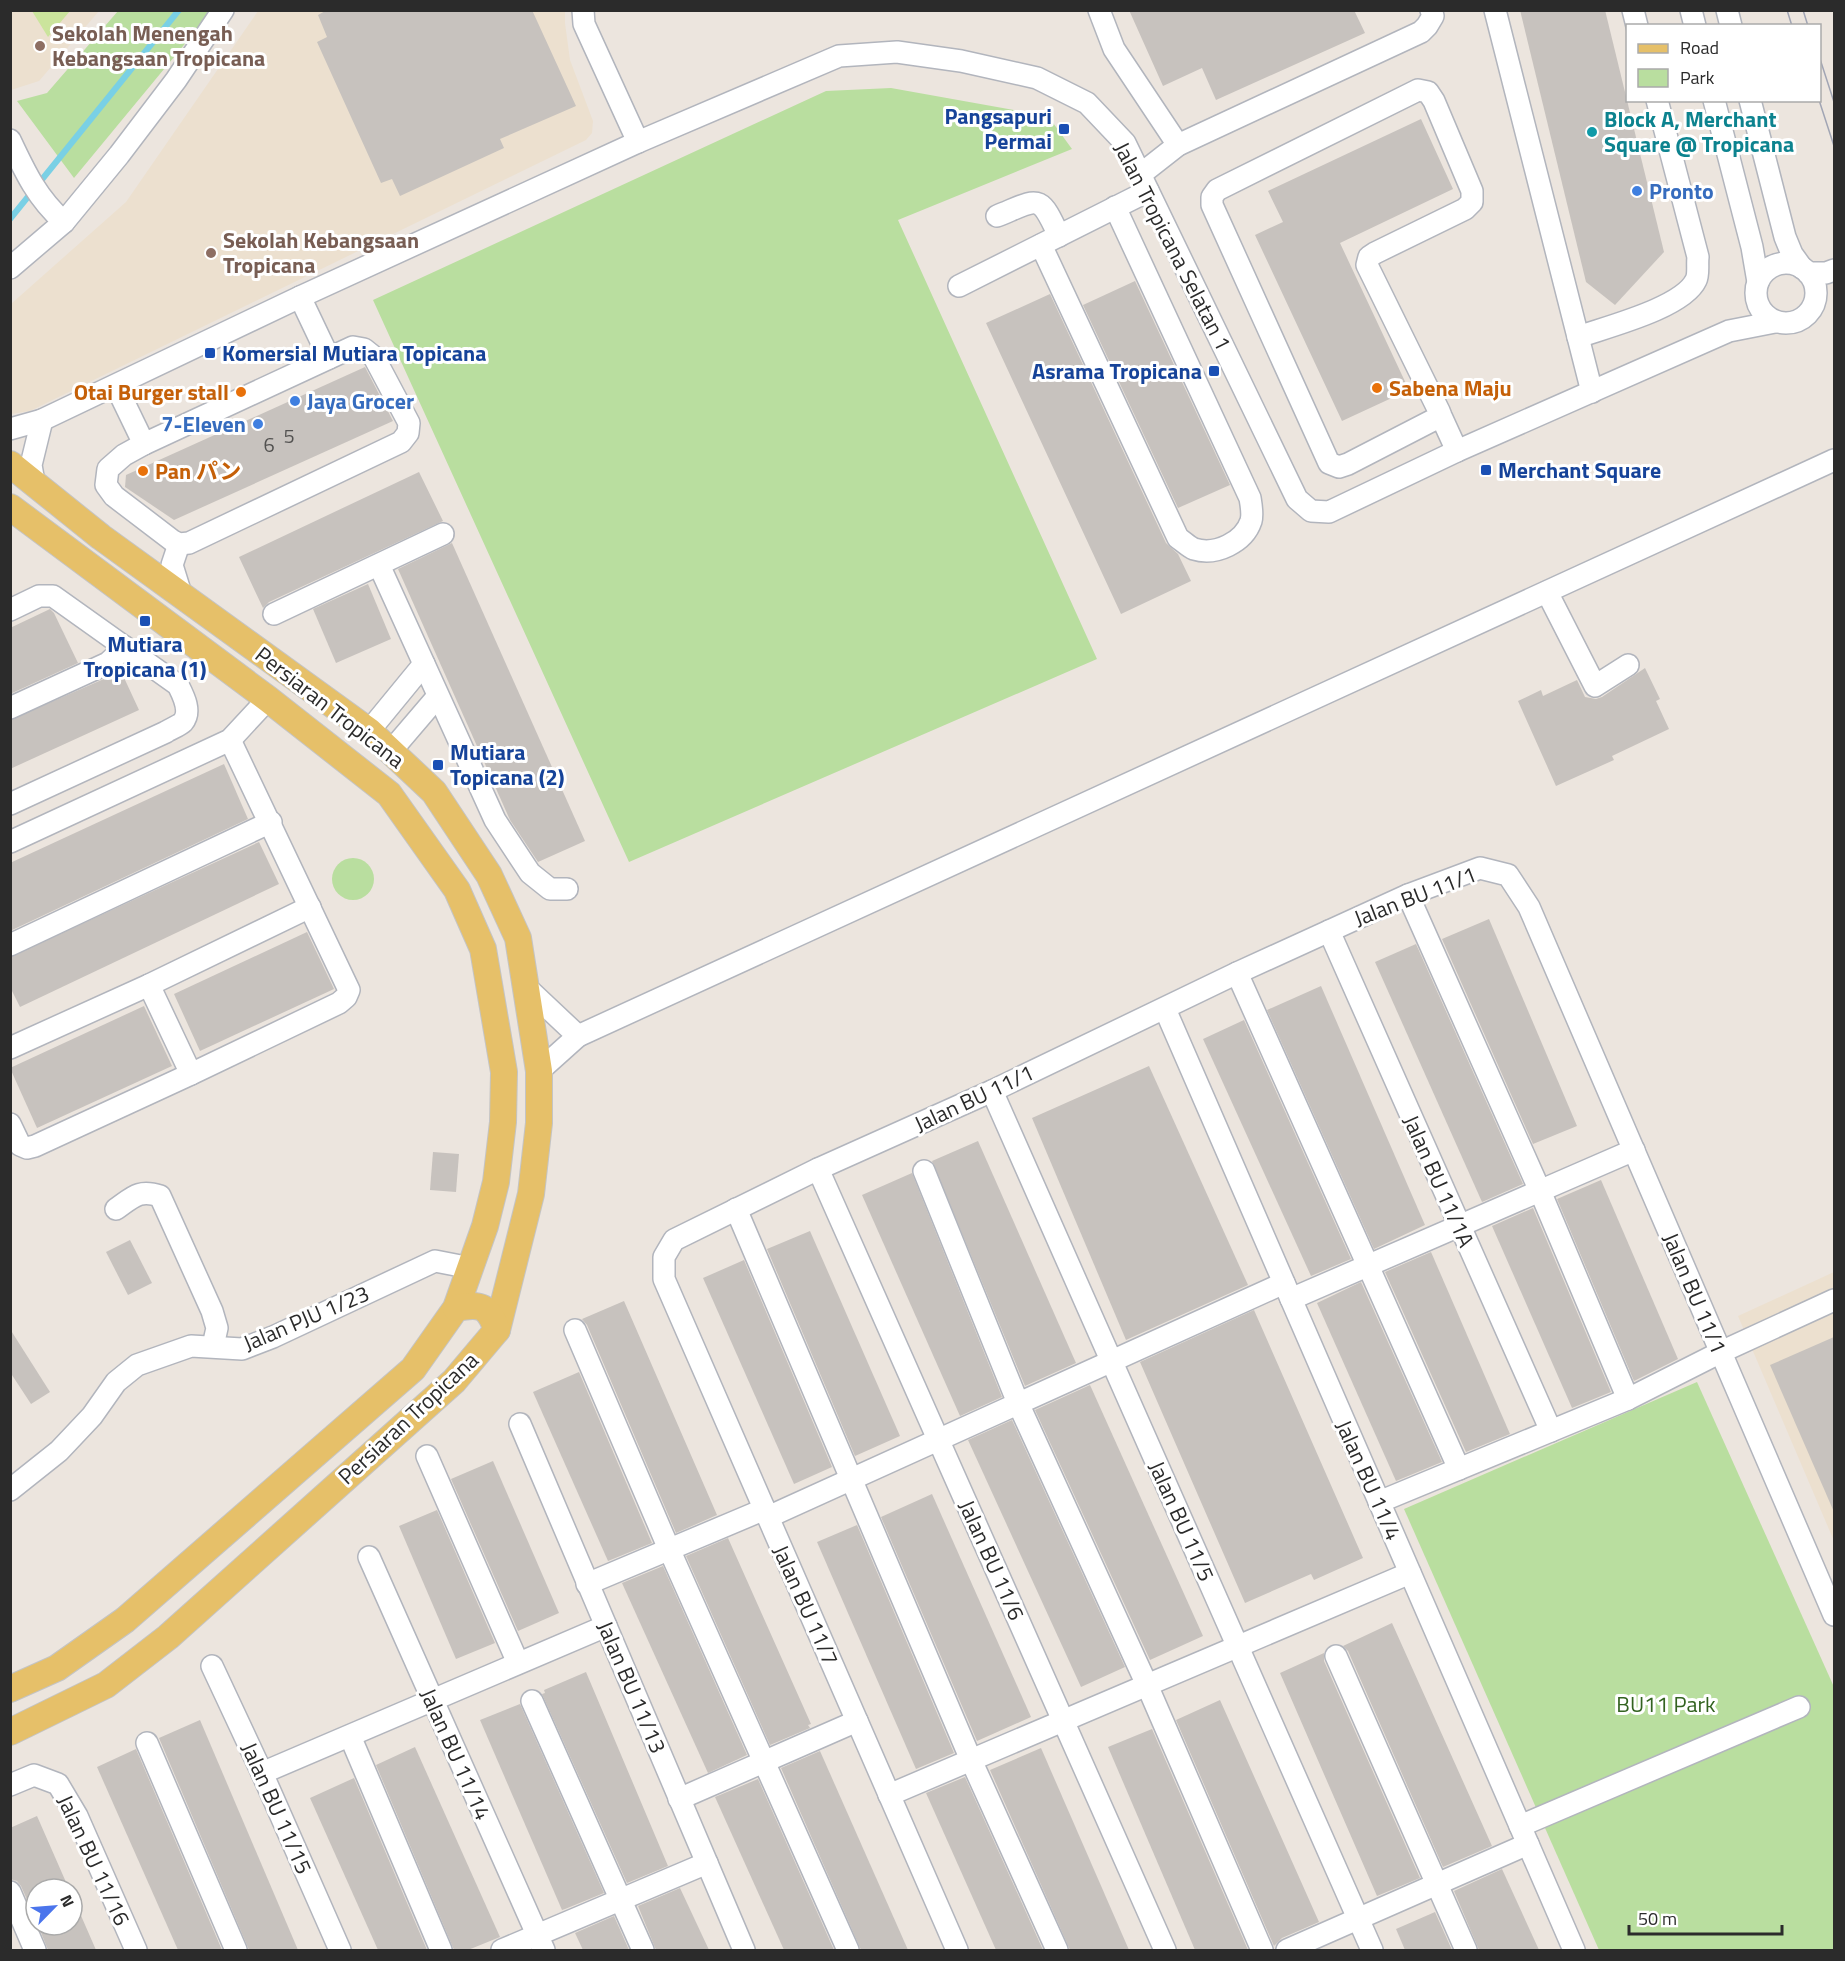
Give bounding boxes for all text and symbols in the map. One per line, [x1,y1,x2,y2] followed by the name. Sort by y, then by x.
[52,16,265,75] place label: Sekolah Menengah Kebangsaan Tropicana
[1626,24,1821,102] legend
[1680,34,1719,61] text: Road
[33,39,47,53] marker: Sekolah Menengah Kebangsaan Tropicana
[1680,64,1715,91] text: Park
[944,99,1052,158] place label: Pangsapuri Permai
[1604,102,1794,161] place label: Block A, Merchant Square @ Tropicana
[1057,122,1071,136] marker: Pangsapuri Permai
[1585,125,1599,139] marker: Block A, Merchant Square @ Tropicana
[1106,136,1240,356] street label: Jalan Tropicana Selatan 1
[1649,174,1714,208] place label: Pronto
[1630,184,1644,198] marker: Pronto
[223,223,419,282] place label: Sekolah Kebangsaan Tropicana
[204,246,218,260] marker: Sekolah Kebangsaan Tropicana
[222,336,486,370] place label: Komersial Mutiara Topicana
[203,346,217,360] marker: Komersial Mutiara Topicana
[1032,354,1202,388] place label: Asrama Tropicana
[1207,364,1221,378] marker: Asrama Tropicana
[1389,371,1512,405] place label: Sabena Maju
[74,375,229,409] place label: Otai Burger stall
[1370,381,1384,395] marker: Sabena Maju
[307,384,414,418] place label: Jaya Grocer
[234,385,248,399] marker: Otai Burger stall
[288,394,302,408] marker: Jaya Grocer
[161,407,246,441] place label: 7-Eleven
[251,417,265,431] marker: 7-Eleven
[283,420,295,451] house number: 5
[263,429,275,460] house number: 6
[1498,453,1661,487] place label: Merchant Square
[155,454,241,488] place label: Pan パン
[1479,463,1493,477] marker: Merchant Square
[136,464,150,478] marker: Pan パン
[138,614,152,628] marker: Mutiara Tropicana (1)
[83,627,207,686] place label: Mutiara Tropicana (1)
[248,638,412,776] street label: Persiaran Tropicana
[450,735,565,794] place label: Mutiara Topicana (2)
[431,758,445,772] marker: Mutiara Topicana (2)
[1349,857,1481,935] street label: Jalan BU 11/1
[908,1055,1040,1141] street label: Jalan BU 11/1
[1395,1109,1483,1253] street label: Jalan BU 11/1A
[1654,1227,1736,1359] street label: Jalan BU 11/1
[238,1276,374,1360] street label: Jalan PJU 1/23
[330,1344,486,1492] street label: Persiaran Tropicana
[1327,1414,1411,1546] street label: Jalan BU 11/4
[1140,1455,1224,1587] street label: Jalan BU 11/5
[950,1494,1034,1626] street label: Jalan BU 11/6
[764,1539,848,1671] street label: Jalan BU 11/7
[589,1615,675,1759] street label: Jalan BU 11/13
[412,1683,500,1825] street label: Jalan BU 11/14
[1616,1687,1716,1721] park label: BU11 Park
[233,1737,321,1879] street label: Jalan BU 11/15
[49,1789,139,1931] street label: Jalan BU 11/16
[24,1877,84,1937] north arrow
[54,1891,81,1911] text: N
[1629,1898,1782,1936] scale bar
[1638,1905,1677,1932] text: 50 m

